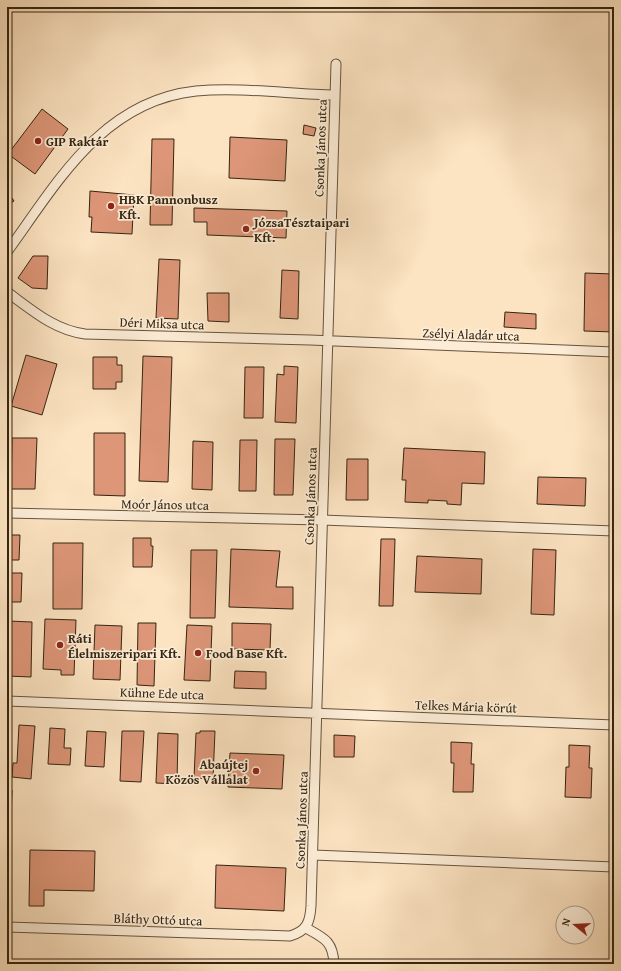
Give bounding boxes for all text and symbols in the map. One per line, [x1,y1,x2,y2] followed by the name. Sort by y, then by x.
[309,98,332,197] street label: Csonka János utca
[46,132,108,151] place label: GIP Raktár
[33,136,43,146] marker: GIP Raktár
[119,190,218,224] place label: HBK Pannonbusz Kft.
[106,201,116,211] marker: HBK Pannonbusz Kft.
[252,213,349,247] place label: JózsaTésztaipari Kft.
[241,224,251,234] marker: JózsaTésztaipari Kft.
[119,313,205,334] street label: Déri Miksa utca
[422,323,521,346] street label: Zsélyi Aladár utca
[299,446,322,545] street label: Csonka János utca
[121,494,210,515] street label: Moór János utca
[68,629,181,663] place label: Ráti Élelmiszeripari Kft.
[55,640,65,650] marker: Ráti Élelmiszeripari Kft.
[206,644,288,663] place label: Food Base Kft.
[193,648,203,658] marker: Food Base Kft.
[120,683,205,704] street label: Kühne Ede utca
[415,695,518,718] street label: Telkes Mária körút
[166,755,248,789] place label: Abaújtej Közös Vállalat
[251,766,261,776] marker: Abaújtej Közös Vállalat
[290,770,313,869] street label: Csonka János utca
[555,905,595,945] north arrow
[113,908,203,931] street label: Bláthy Ottó utca
[557,915,574,928] text: N

